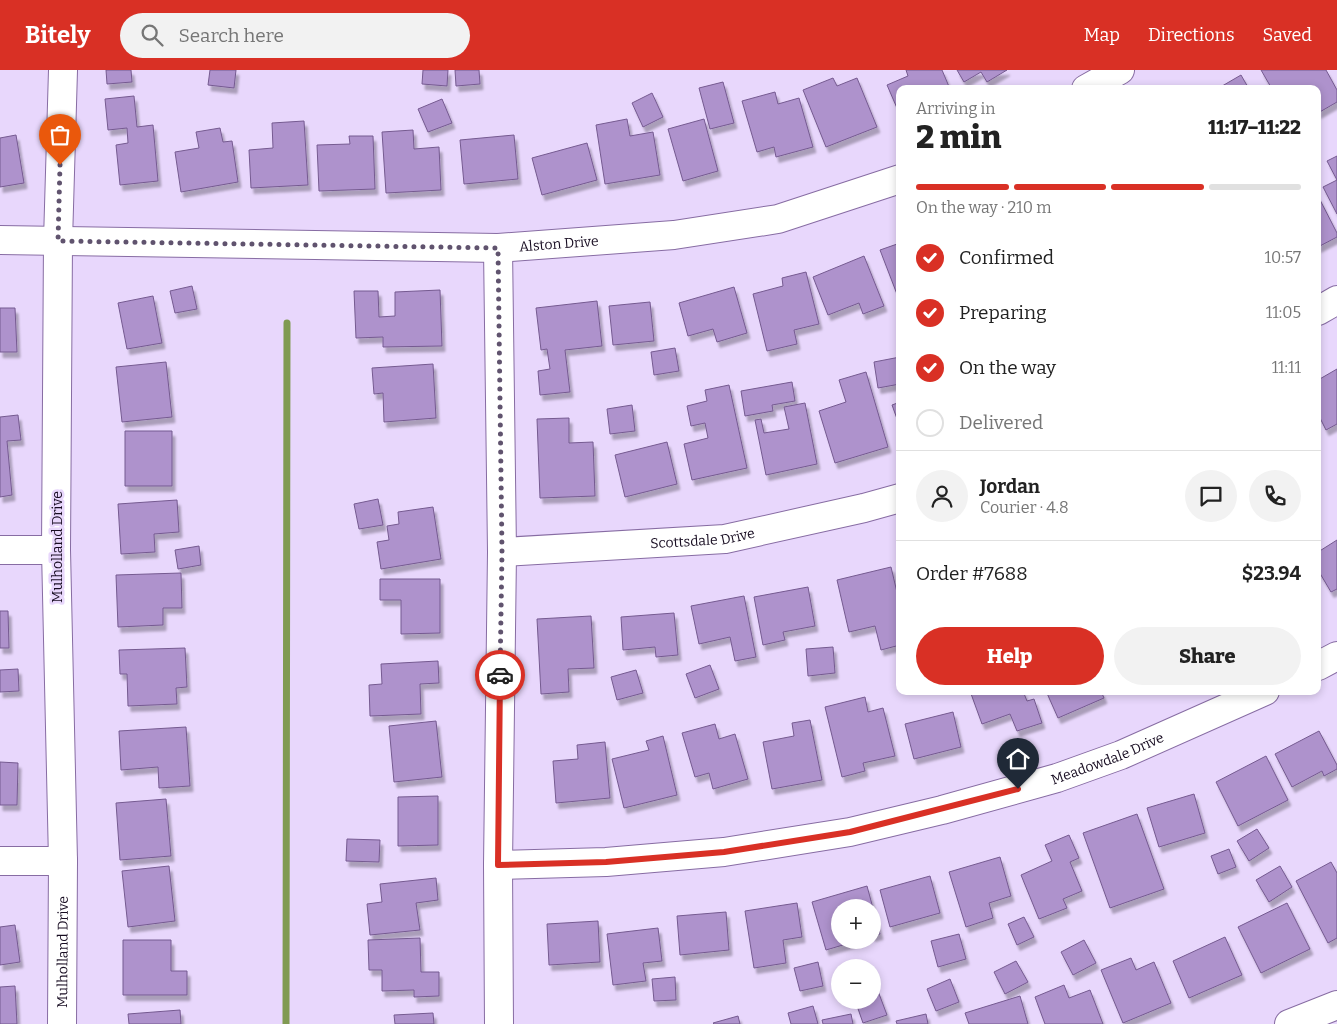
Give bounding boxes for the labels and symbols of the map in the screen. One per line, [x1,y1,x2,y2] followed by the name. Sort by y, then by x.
[39,114,81,165] pin
[518,232,599,255] street label: Alston Drive
[49,491,66,603] street label: Mulholland Drive
[650,524,756,552] street label: Scottsdale Drive
[475,650,525,700] courier
[1049,729,1166,788] street label: Meadowdale Drive
[997,738,1039,789] pin
[54,896,71,1008] street label: Mulholland Drive

